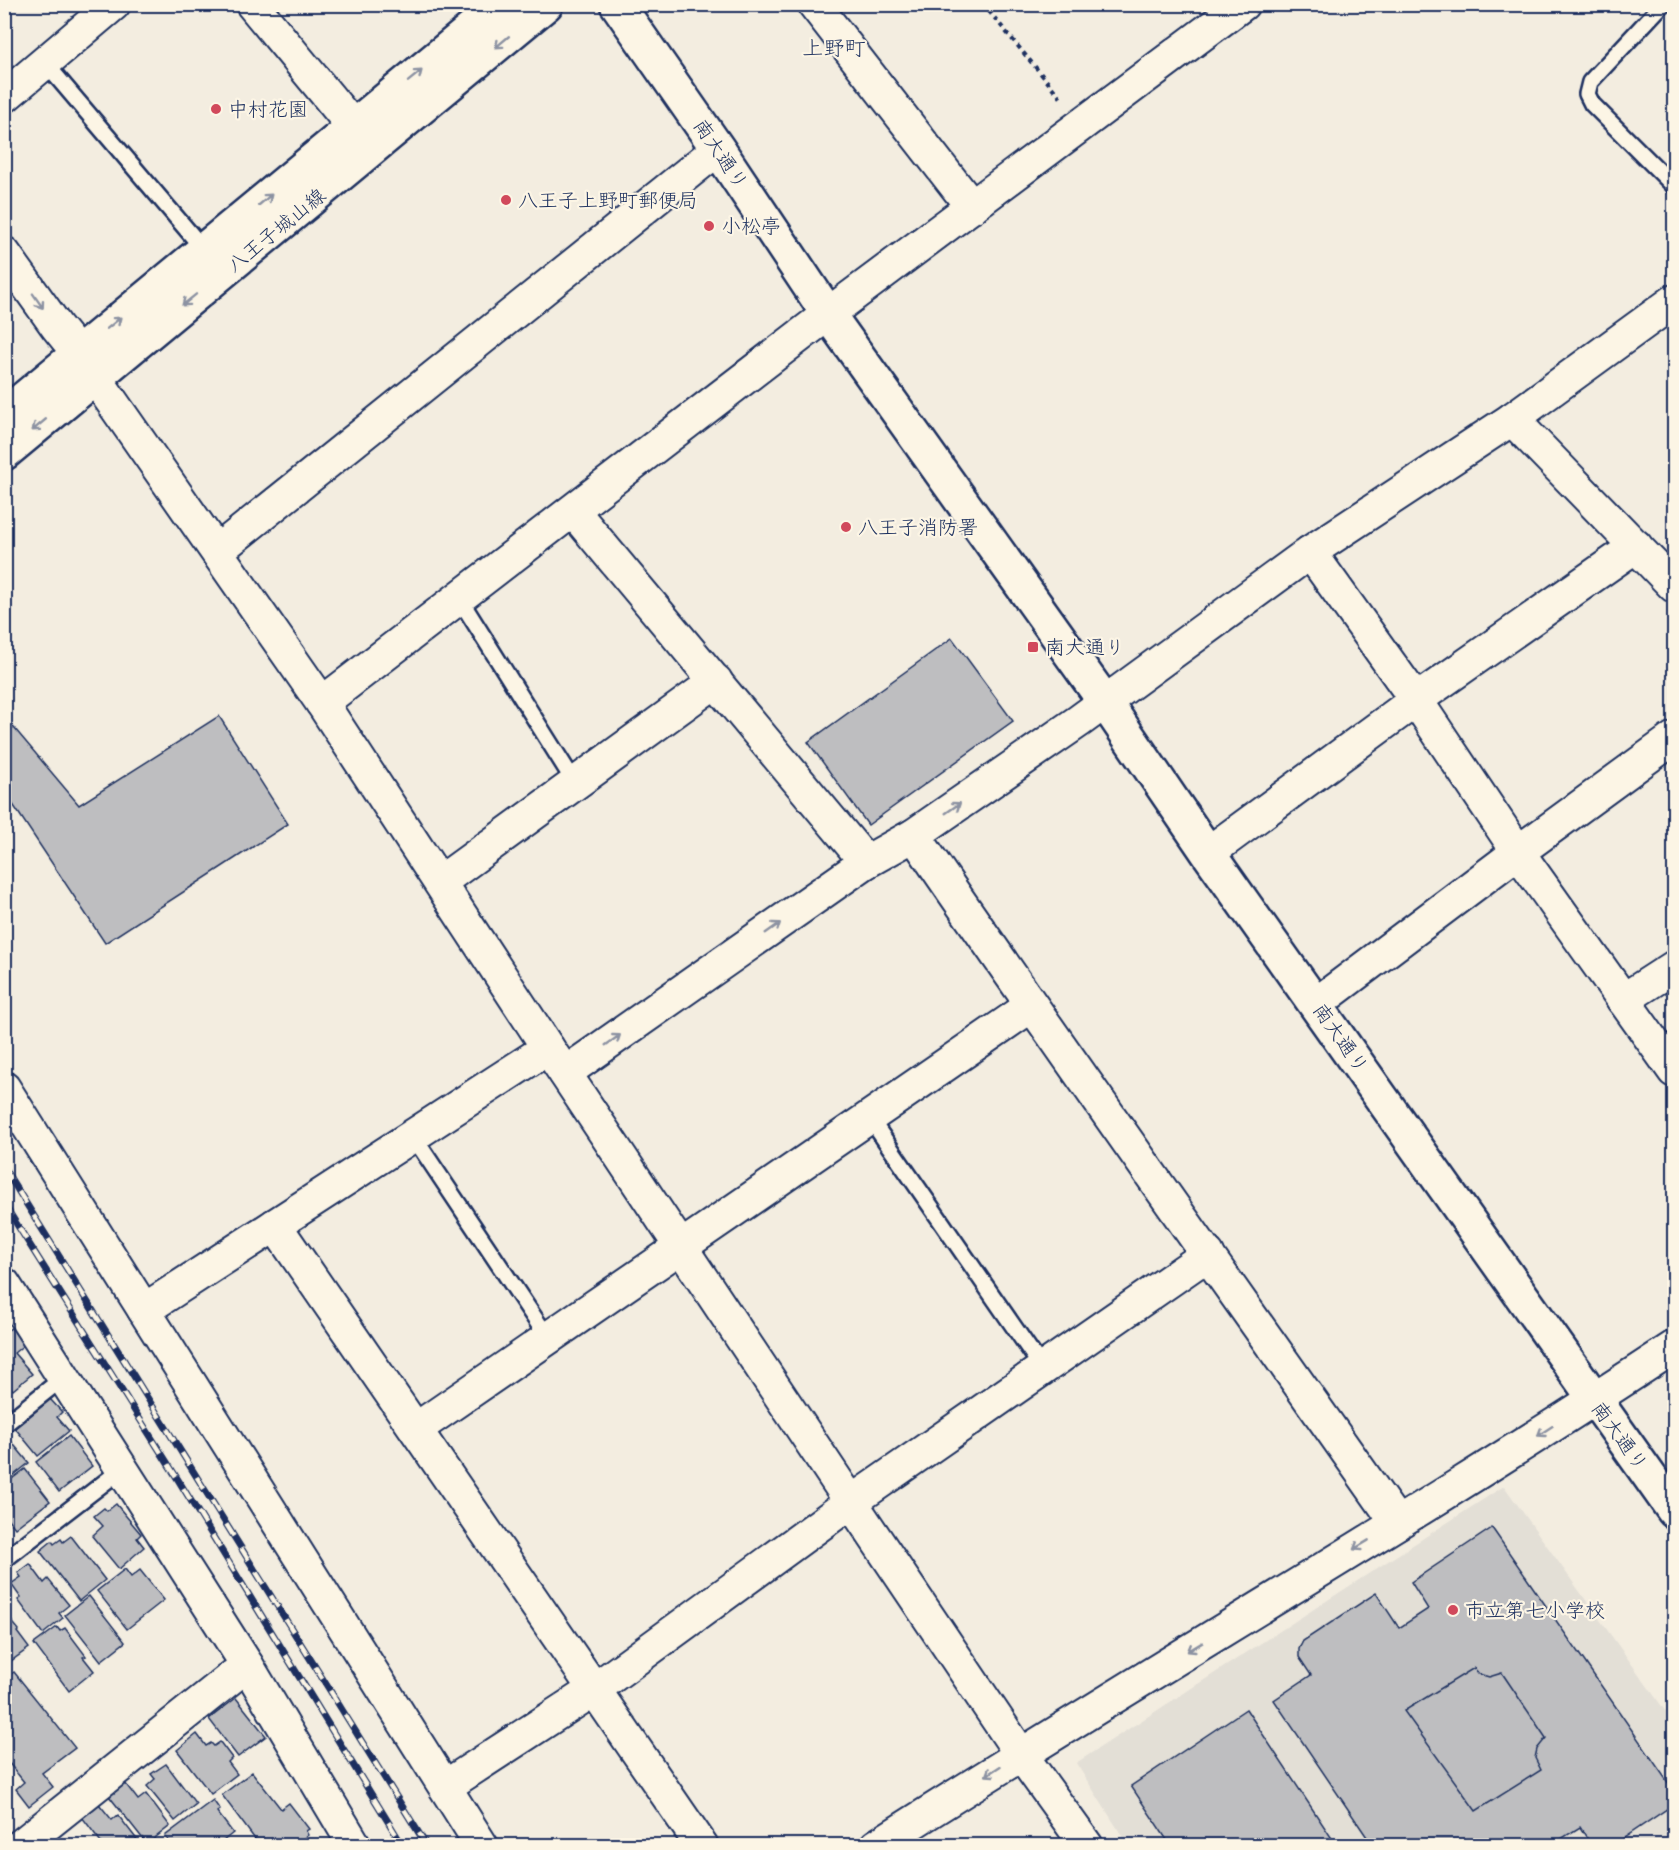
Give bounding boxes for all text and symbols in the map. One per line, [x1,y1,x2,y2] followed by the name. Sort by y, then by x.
[494,36,510,49] one-way arrow
[803,36,866,60] district label: 上野町
[407,69,423,82] one-way arrow
[228,98,308,121] place label: 中村花園
[209,102,223,116] marker: 中村花園
[689,115,752,194] street label: 南大通り
[222,184,330,277] street label: 八王子城山線
[518,189,698,212] place label: 八王子上野町郵便局
[257,193,272,207] one-way arrow
[499,193,513,207] marker: 八王子上野町郵便局
[721,215,781,238] place label: 小松亭
[702,219,716,233] marker: 小松亭
[32,292,44,308] one-way arrow
[181,294,197,307] one-way arrow
[106,317,122,330] one-way arrow
[31,418,47,431] one-way arrow
[858,516,978,539] place label: 八王子消防署
[839,520,853,534] marker: 八王子消防署
[1045,636,1125,659] place label: 南大通り
[1026,640,1040,654] marker: 南大通り
[944,802,960,814] one-way arrow
[764,922,780,934] one-way arrow
[1308,999,1373,1078] street label: 南大通り
[605,1034,621,1046] one-way arrow
[1587,1397,1652,1475] street label: 南大通り
[1537,1426,1554,1438] one-way arrow
[1353,1539,1370,1551] one-way arrow
[1465,1599,1605,1622] place label: 市立第七小学校
[1446,1603,1460,1617] marker: 市立第七小学校
[1187,1641,1204,1653] one-way arrow
[985,1765,1002,1777] one-way arrow

